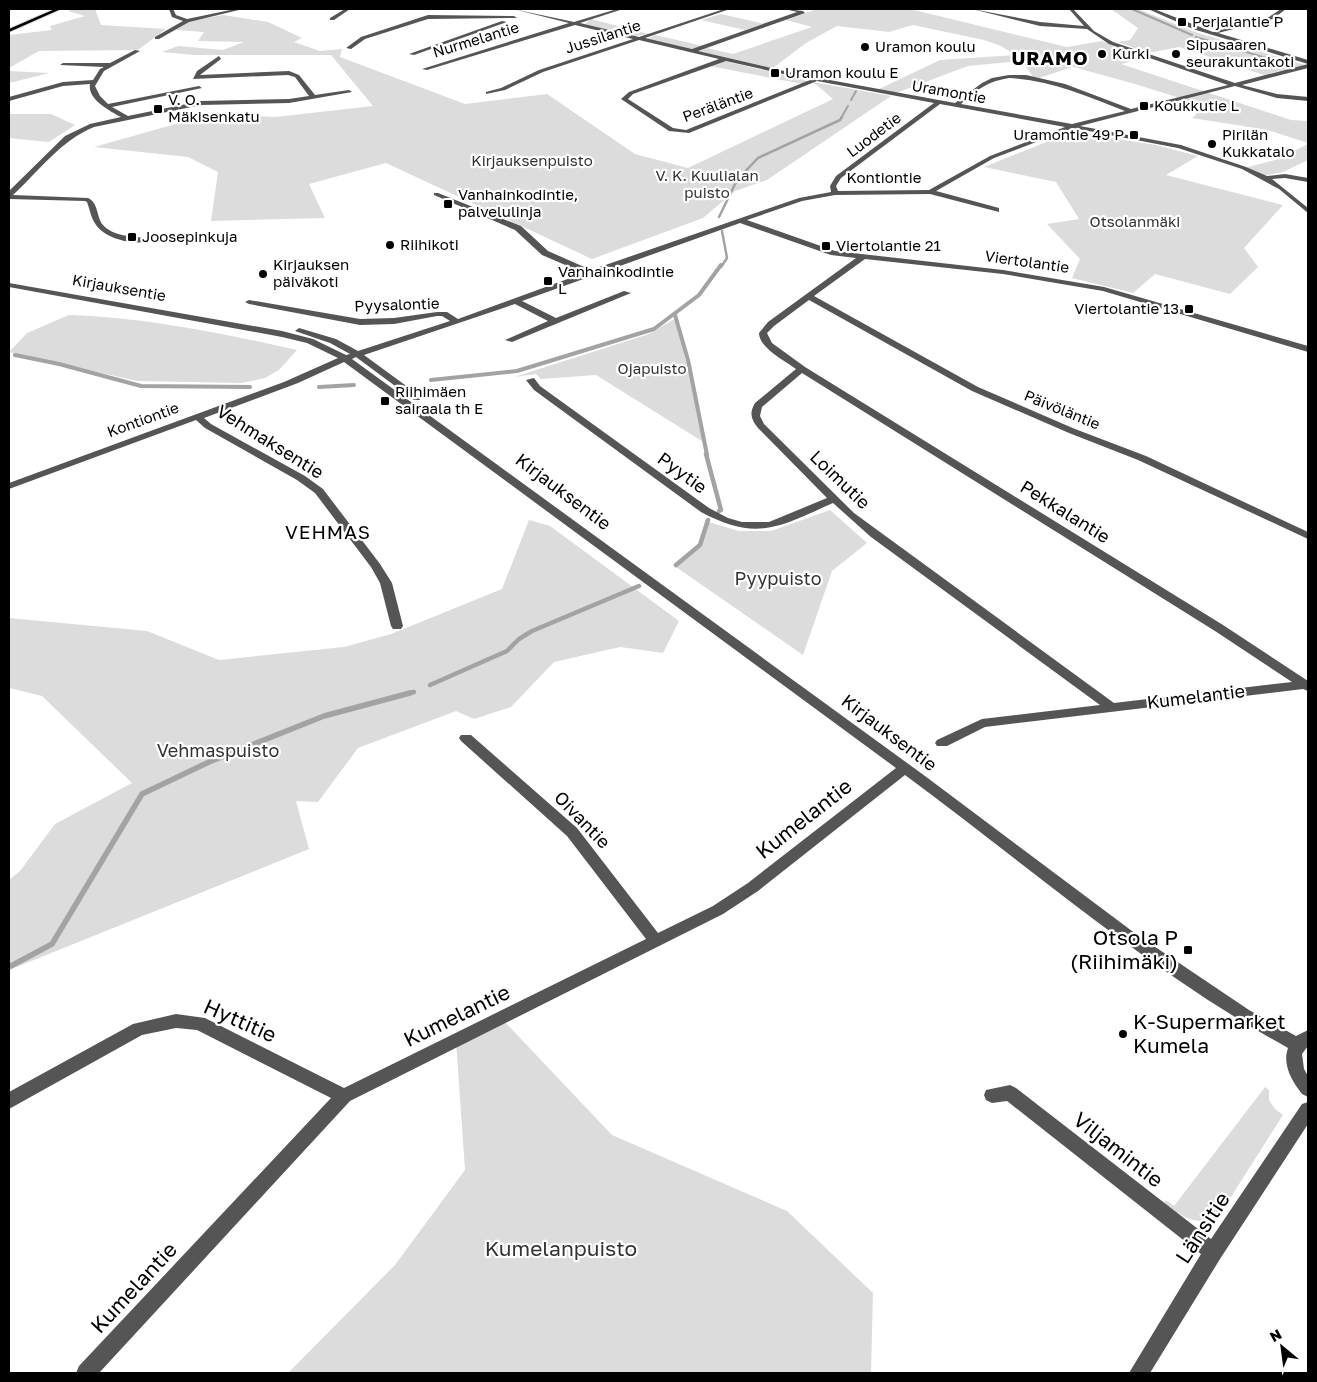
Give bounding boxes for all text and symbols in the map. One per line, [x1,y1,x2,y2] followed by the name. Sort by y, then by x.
[1192,12,1284,30] place label: Perjalantie P
[563,15,643,57] street label: Jussilantie
[1176,16,1188,28] marker: Perjalantie P
[430,17,521,61] street label: Nurmelantie
[1186,35,1294,70] place label: Sipusaaren seurakuntakoti
[875,37,976,55] place label: Uramon koulu
[859,41,871,53] marker: Uramon koulu
[1112,44,1149,62] place label: Kurki
[1011,46,1089,69] district label: URAMO
[1096,48,1108,60] marker: Kurki
[1170,48,1182,60] marker: Sipusaaren seurakuntakoti
[785,63,898,81] place label: Uramon koulu E
[769,67,781,79] marker: Uramon koulu E
[911,76,988,106] street label: Uramontie
[680,83,756,125] street label: Peräläntie
[168,90,259,125] place label: V. O. Mäkisenkatu
[1154,96,1240,114] place label: Koukkutie L
[1138,100,1150,112] marker: Koukkutie L
[152,103,164,115] marker: V. O. Mäkisenkatu
[843,108,904,160] street label: Luodetie
[1013,125,1124,143] place label: Uramontie 49 P
[1222,125,1294,160] place label: Pirilän Kukkatalo
[1128,129,1140,141] marker: Uramontie 49 P
[1206,138,1218,150] marker: Pirilän Kukkatalo
[471,151,593,169] park label: Kirjauksenpuisto
[655,166,759,201] park label: V. K. Kuulialan puisto
[847,168,922,186] street label: Kontiontie
[458,185,578,220] place label: Vanhainkodintie, palvelulinja
[442,198,454,210] marker: Vanhainkodintie, palvelulinja
[1090,212,1180,230] park label: Otsolanmäki
[142,227,238,245] place label: Joosepinkuja
[126,231,138,243] marker: Joosepinkuja
[400,235,459,253] place label: Riihikoti
[836,236,941,254] place label: Viertolantie 21
[384,239,396,251] marker: Riihikoti
[820,240,832,252] marker: Viertolantie 21
[984,246,1071,276] street label: Viertolantie
[273,255,349,290] place label: Kirjauksen päiväkoti
[558,262,674,297] place label: Vanhainkodintie L
[257,268,269,280] marker: Kirjauksen päiväkoti
[71,270,168,304] street label: Kirjauksentie
[542,275,554,287] marker: Vanhainkodintie L
[354,294,440,314] street label: Pyysalontie
[1074,299,1179,317] place label: Viertolantie 13
[1183,303,1195,315] marker: Viertolantie 13
[618,359,686,377] park label: Ojapuisto
[395,382,483,417] place label: Riihimäen sairaala th E
[1022,386,1103,433] street label: Päivöläntie
[379,395,391,407] marker: Riihimäen sairaala th E
[104,398,181,440] street label: Kontiontie
[213,399,328,483] street label: Vehmaksentie
[806,445,875,513] street label: Loimutie
[654,447,712,498] street label: Pyytie
[512,448,616,534] street label: Kirjauksentie
[1017,475,1114,547] street label: Pekkalantie
[285,520,371,543] district label: VEHMAS
[734,567,822,589] park label: Pyypuisto
[1146,679,1246,713] street label: Kumelantie
[838,689,942,775] street label: Kirjauksentie
[157,739,279,761] park label: Vehmaspuisto
[750,773,857,864] street label: Kumelantie
[550,786,615,853] street label: Oivantie
[1070,924,1178,974] place label: Otsola P (Riihimäki)
[1182,944,1194,956] marker: Otsola P (Riihimäki)
[399,978,514,1052] street label: Kumelantie
[200,993,281,1048] street label: Hyttitie
[1133,1008,1286,1058] place label: K-Supermarket Kumela
[1117,1028,1129,1040] marker: K-Supermarket Kumela
[1068,1106,1169,1192] street label: Viljamintie
[1169,1187,1235,1268] street label: Länsitie
[485,1235,637,1261] park label: Kumelanpuisto
[85,1236,182,1338] street label: Kumelantie
[1257,1322,1307,1372] north arrow
[1267,1325,1284,1345] text: N

